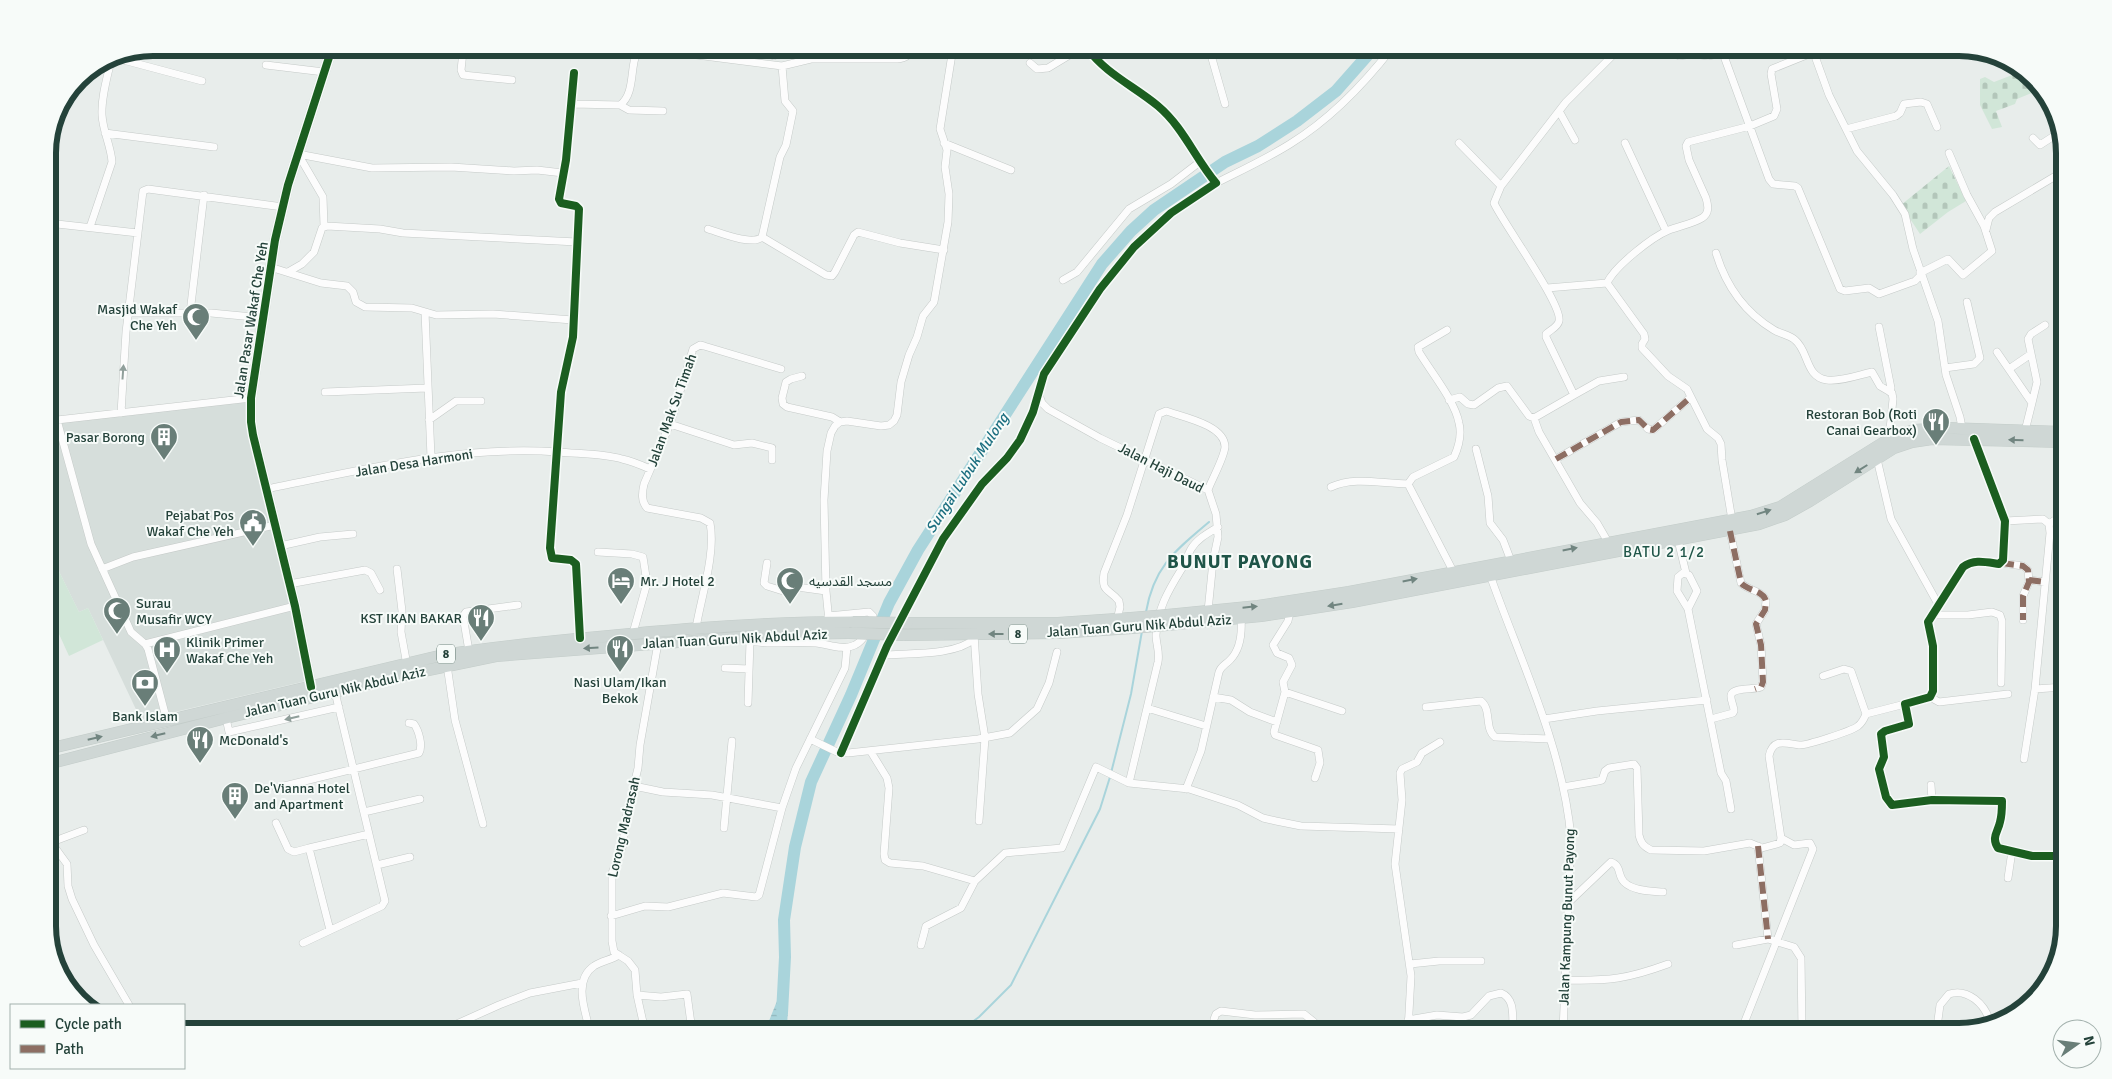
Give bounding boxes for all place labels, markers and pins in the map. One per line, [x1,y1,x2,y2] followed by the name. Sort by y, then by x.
[97,301,178,334] place label: Masjid Wakaf Che Yeh
[181,302,211,341] mosque icon: Masjid Wakaf Che Yeh
[1806,406,1917,439] place label: Restoran Bob (Roti Canai Gearbox)
[1921,407,1951,446] restaurant icon: Restoran Bob (Roti Canai Gearbox)
[149,422,179,461] building icon: Pasar Borong
[66,429,145,446] place label: Pasar Borong
[147,507,234,540] place label: Pejabat Pos Wakaf Che Yeh
[238,508,268,547] public building icon: Pejabat Pos Wakaf Che Yeh
[606,566,636,605] hotel icon: Mr. J Hotel 2
[775,566,805,605] mosque icon: مسجد القدسيه
[640,573,715,590] place label: Mr. J Hotel 2
[809,573,892,590] place label: مسجد القدسيه
[136,595,212,628] place label: Surau Musafir WCY
[102,596,132,635] mosque icon: Surau Musafir WCY
[466,603,496,642] restaurant icon: KST IKAN BAKAR
[360,610,462,627] place label: KST IKAN BAKAR
[186,634,273,667] place label: Klinik Primer Wakaf Che Yeh
[605,634,635,673] restaurant icon: Nasi Ulam/Ikan Bekok
[152,635,182,674] hospital icon: Klinik Primer Wakaf Che Yeh
[130,668,160,707] bank icon: Bank Islam
[573,674,667,707] place label: Nasi Ulam/Ikan Bekok
[112,708,178,725] place label: Bank Islam
[185,725,215,764] restaurant icon: McDonald's
[219,732,288,749] place label: McDonald's
[254,780,350,813] place label: De'Vianna Hotel and Apartment
[220,781,250,820] building icon: De'Vianna Hotel and Apartment

